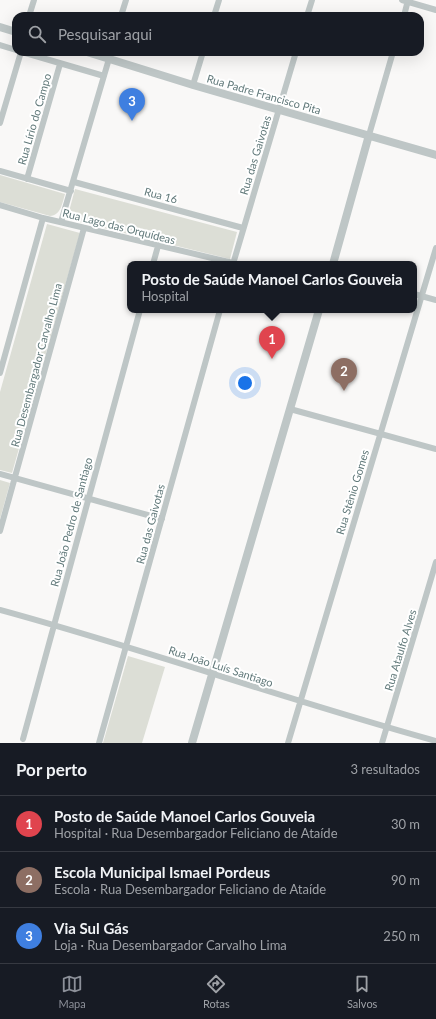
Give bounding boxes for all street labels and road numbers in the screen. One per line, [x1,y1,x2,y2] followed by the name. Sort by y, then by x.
[205,71,323,117] street label: Rua Padre Francisco Pita
[15,72,53,166] street label: Rua Lírio do Campo
[237,114,273,196] street label: Rua das Gaivotas
[143,184,179,206] street label: Rua 16
[61,206,177,246] street label: Rua Lago das Orquídeas
[8,282,64,448] street label: Rua Desembargador Carvalho Lima
[333,448,371,536] street label: Rua Stênio Gomes
[47,456,95,588] street label: Rua João Pedro de Santiago
[133,482,167,565] street label: Rua das Gaivotas
[381,608,419,692] street label: Rua Ataulfo Alves
[167,643,275,689] street label: Rua João Luís Santiago

